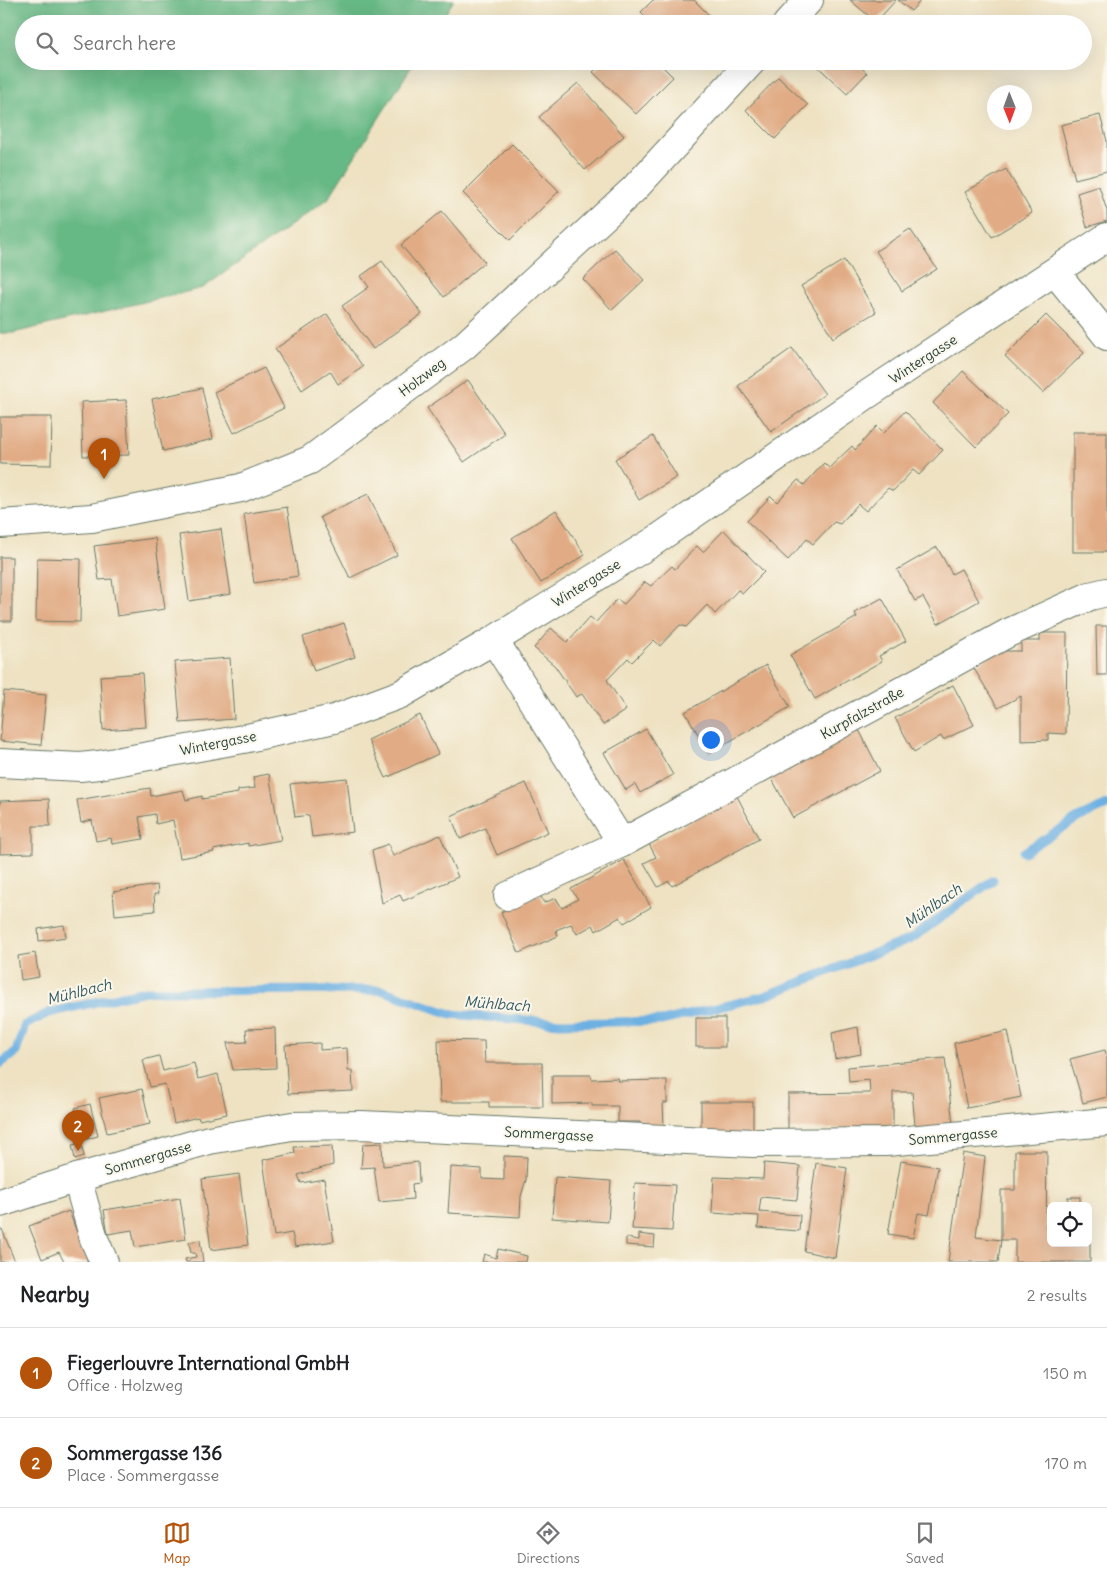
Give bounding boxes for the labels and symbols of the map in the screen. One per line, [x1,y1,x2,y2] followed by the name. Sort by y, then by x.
[987,85,1032,130] north arrow
[886,330,960,388] street label: Wintergasse
[395,354,449,400] street label: Holzweg
[88,438,120,479] pin: 1
[548,555,624,611] street label: Wintergasse
[817,683,907,743] street label: Kurpfalzstraße
[178,727,258,759] street label: Wintergasse
[698,727,724,753] your location
[900,879,965,932] water label: Mühlbach
[45,974,113,1009] water label: Mühlbach
[463,992,531,1015] water label: Mühlbach
[62,1110,94,1151] pin: 2
[504,1123,594,1145] street label: Sommergasse
[908,1123,998,1149] street label: Sommergasse
[103,1137,193,1179] street label: Sommergasse

